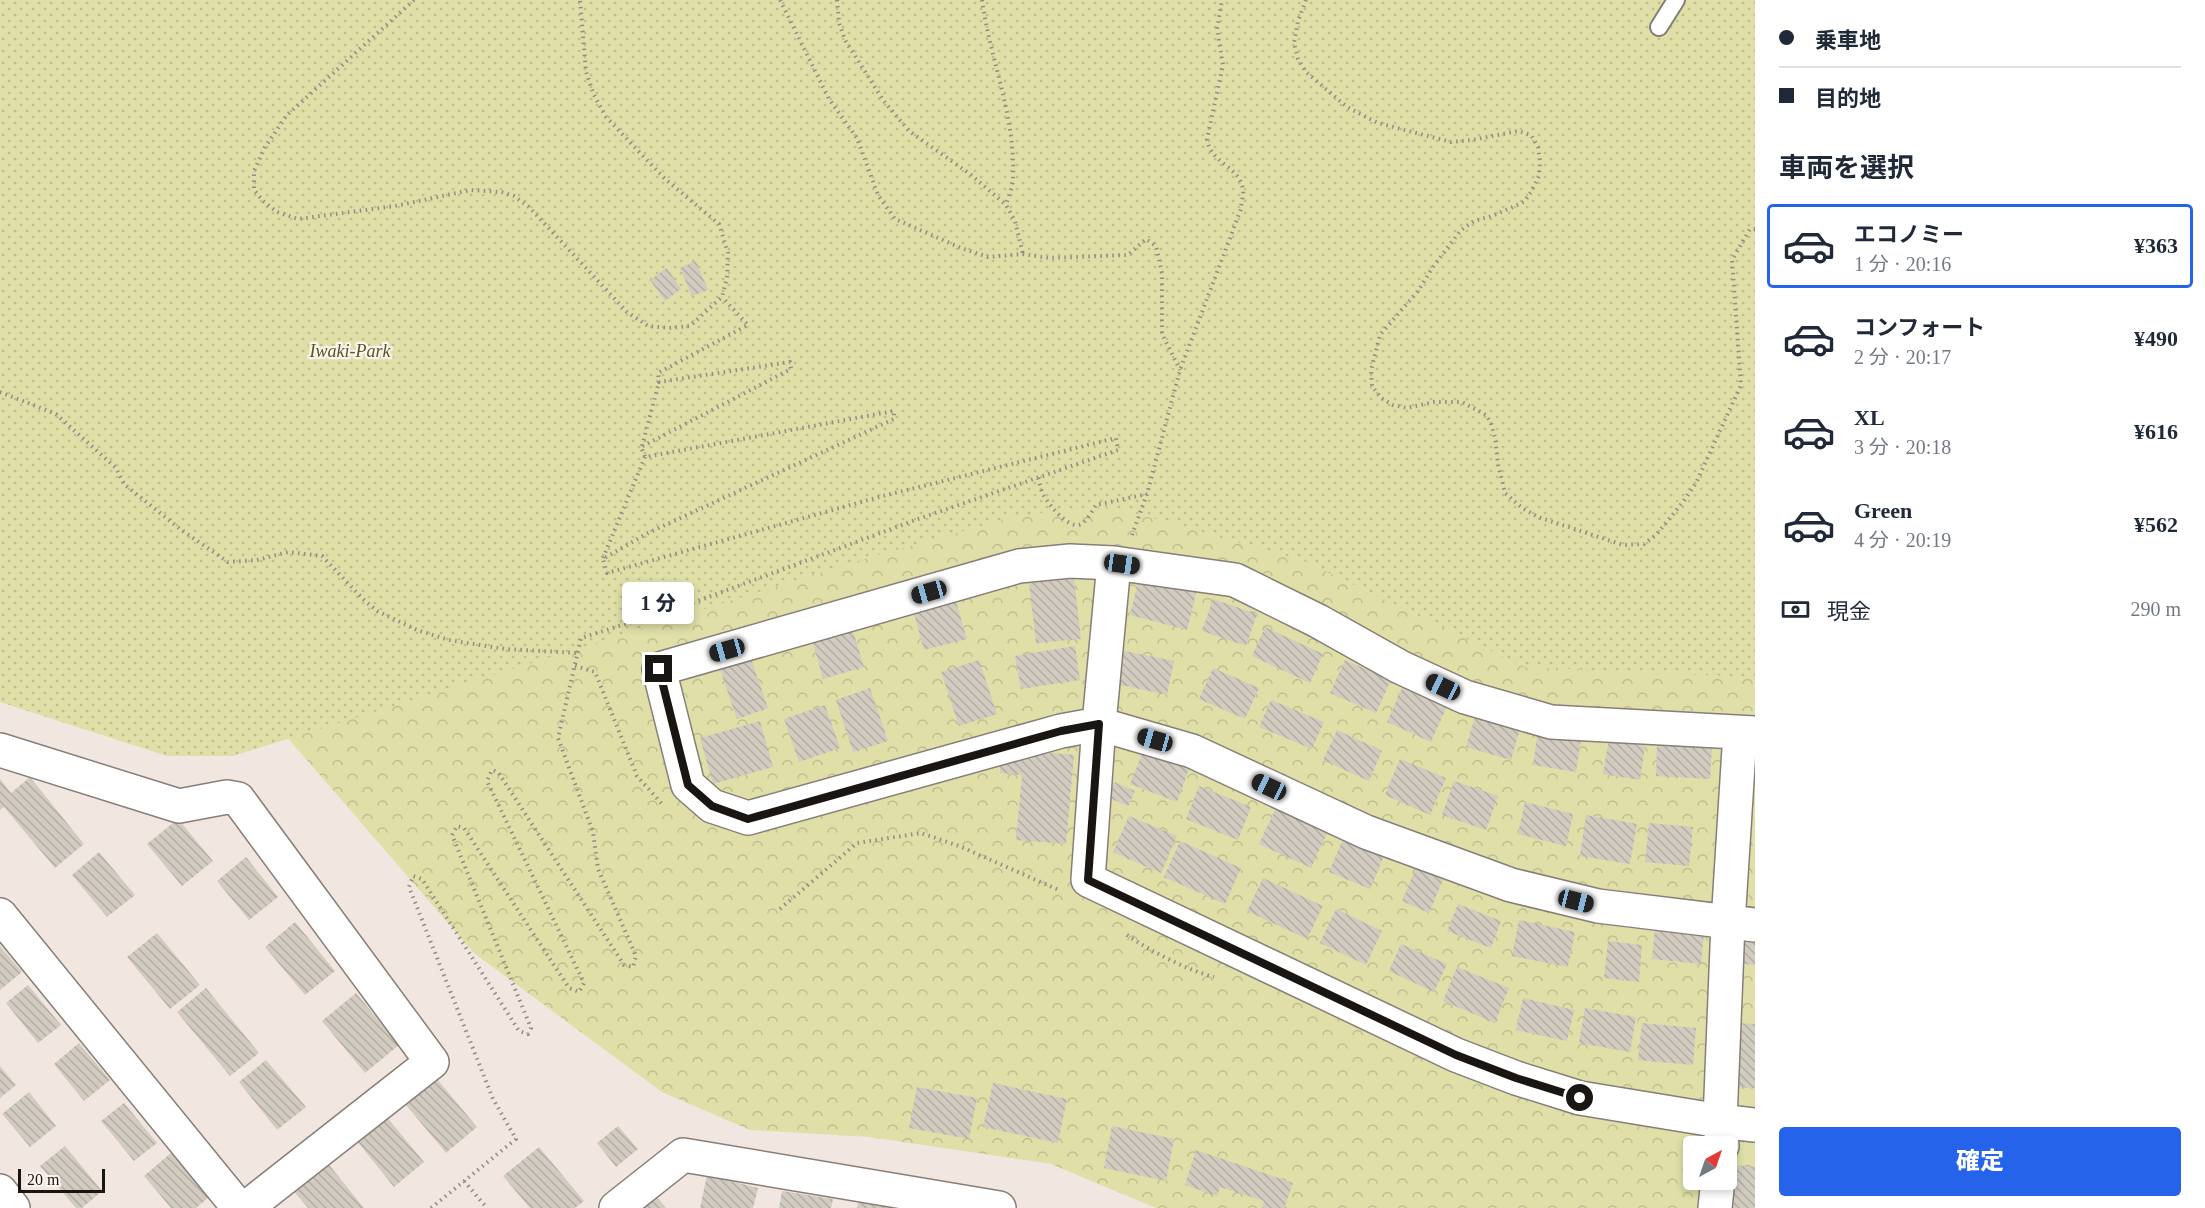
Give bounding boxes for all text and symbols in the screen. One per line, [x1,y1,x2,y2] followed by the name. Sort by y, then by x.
[1815,28,1881,53] text: 乗車地
[1815,86,1881,111] text: 目的地
[1779,153,1914,183] text: 車両を選択
[1782,219,1836,273] icon: car
[1854,222,1964,247] text: エコノミー
[2134,233,2178,258] text: ¥363
[1854,253,1951,275] text: 1 分 · 20:16
[1782,312,1836,366] icon: car
[1854,315,1985,340] text: コンフォート
[2134,326,2178,351] text: ¥490
[309,341,391,361] park label: Iwaki-Park
[1854,346,1951,368] text: 2 分 · 20:17
[1782,405,1836,459] icon: car
[1854,405,1885,430] text: XL
[2134,419,2178,444] text: ¥616
[1854,436,1951,458] text: 3 分 · 20:18
[1782,498,1836,552] icon: car
[1854,498,1912,523] text: Green
[2134,512,2178,537] text: ¥562
[1854,529,1951,551] text: 4 分 · 20:19
[1103,553,1141,575] car
[909,578,949,606] car
[623,582,695,624] callout: 1 分
[641,592,676,614] text: 1 分
[1779,593,1812,626] icon: cash
[2130,598,2181,620] text: 290 m
[1827,599,1871,624] text: 現金
[707,636,747,664] car
[645,655,672,682] route end
[1423,671,1463,703] car
[1135,726,1175,754] car
[1249,771,1289,803] car
[1556,888,1596,914] car
[1566,1084,1593,1111] route start
[1779,1127,2181,1196] button: 確定
[1683,1136,1737,1190] north arrow
[1683,1136,1737,1190] map controls
[18,1166,105,1194] scale bar
[27,1171,59,1188] text: 20 m

